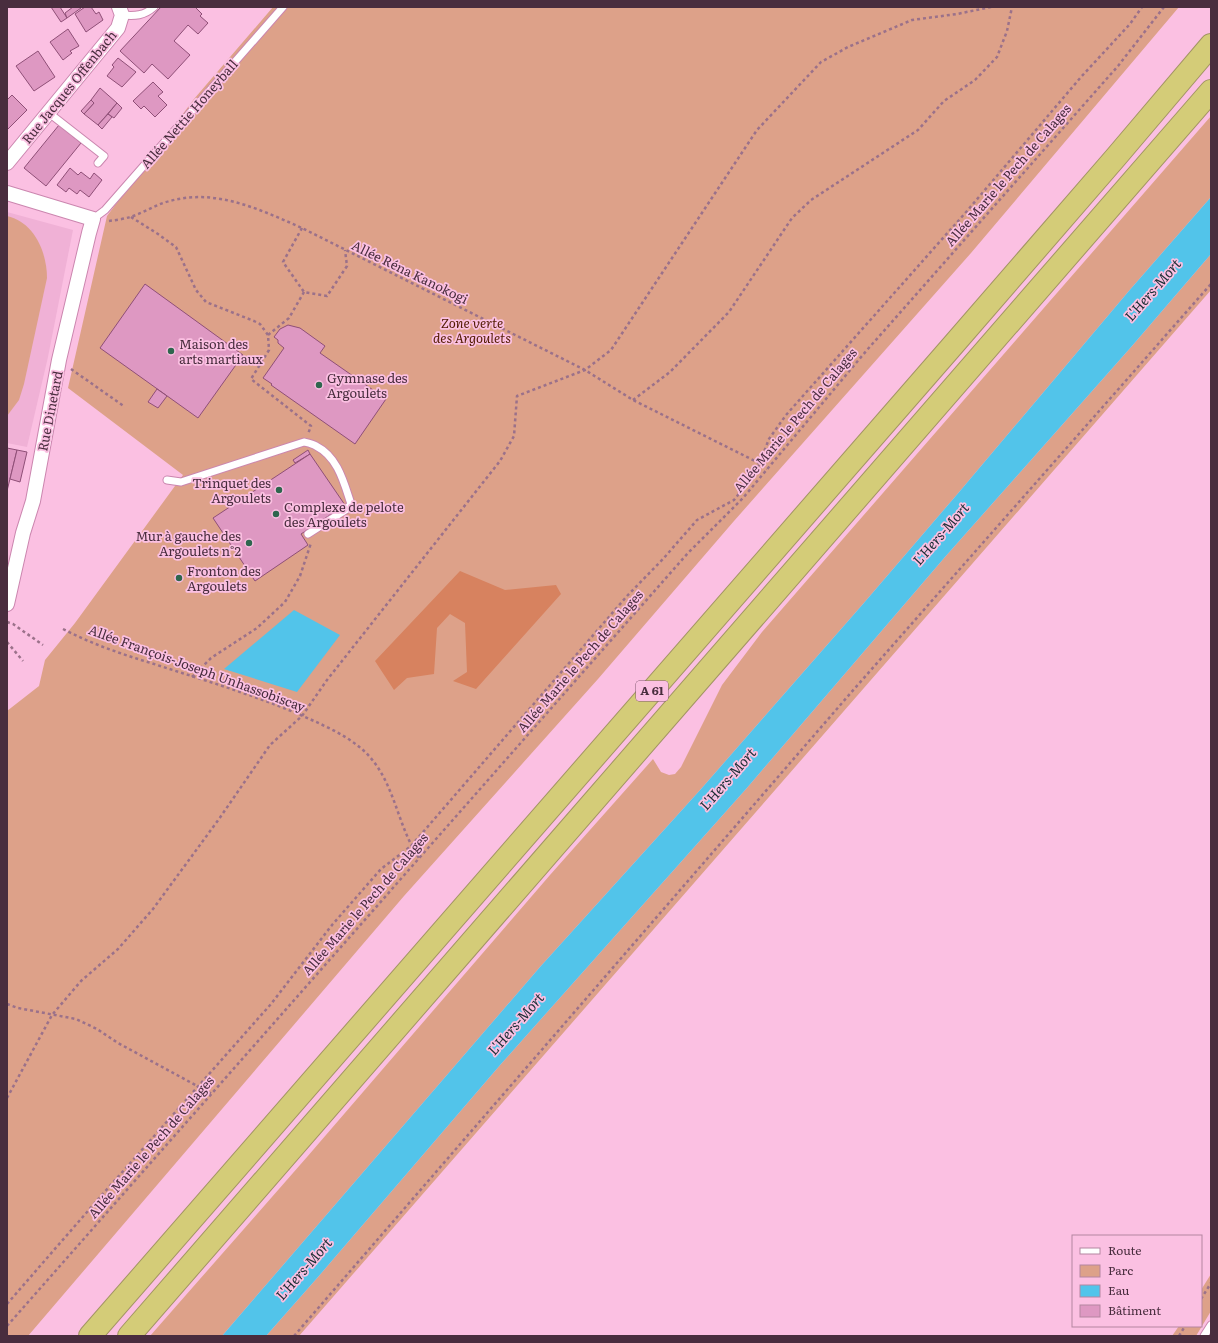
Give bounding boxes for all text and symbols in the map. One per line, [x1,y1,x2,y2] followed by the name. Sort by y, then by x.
[17,26,121,148] street label: Rue Jacques Offenbach
[136,54,242,172] street label: Allée Nettie Honeyball
[940,99,1075,250] street label: Allée Marie le Pech de Calages
[349,235,472,308] street label: Allée Réna Kanokogi
[1119,253,1185,325] water label: L'Hers-Mort
[433,313,511,347] park label: Zone verte des Argoulets
[179,334,264,368] place label: Maison des arts martiaux
[728,343,861,496] street label: Allée Marie le Pech de Calages
[166,346,176,356] marker: Maison des arts martiaux
[327,368,408,402] place label: Gymnase des Argoulets
[32,369,67,453] street label: Rue Dinetard
[314,380,324,390] marker: Gymnase des Argoulets
[192,473,271,507] place label: Trinquet des Argoulets
[274,485,284,495] marker: Trinquet des Argoulets
[284,497,404,531] place label: Complexe de pelote des Argoulets
[907,497,973,569] water label: L'Hers-Mort
[271,509,281,519] marker: Complexe de pelote des Argoulets
[135,526,241,560] place label: Mur à gauche des Argoulets n°2
[244,538,254,548] marker: Mur à gauche des Argoulets n°2
[187,561,261,595] place label: Fronton des Argoulets
[174,573,184,583] marker: Fronton des Argoulets
[512,585,647,736] street label: Allée Marie le Pech de Calages
[86,619,309,716] street label: Allée François-Joseph Unhassobiscay
[636,681,668,701] road number: A 61
[694,742,760,814] water label: L'Hers-Mort
[297,828,432,979] street label: Allée Marie le Pech de Calages
[482,987,548,1059] water label: L'Hers-Mort
[83,1071,218,1222] street label: Allée Marie le Pech de Calages
[270,1232,336,1304] water label: L'Hers-Mort
[1072,1235,1202,1327] legend
[1108,1241,1142,1259] text: Route
[1108,1261,1133,1279] text: Parc
[1108,1281,1130,1299] text: Eau
[1108,1301,1161,1319] text: Bâtiment

